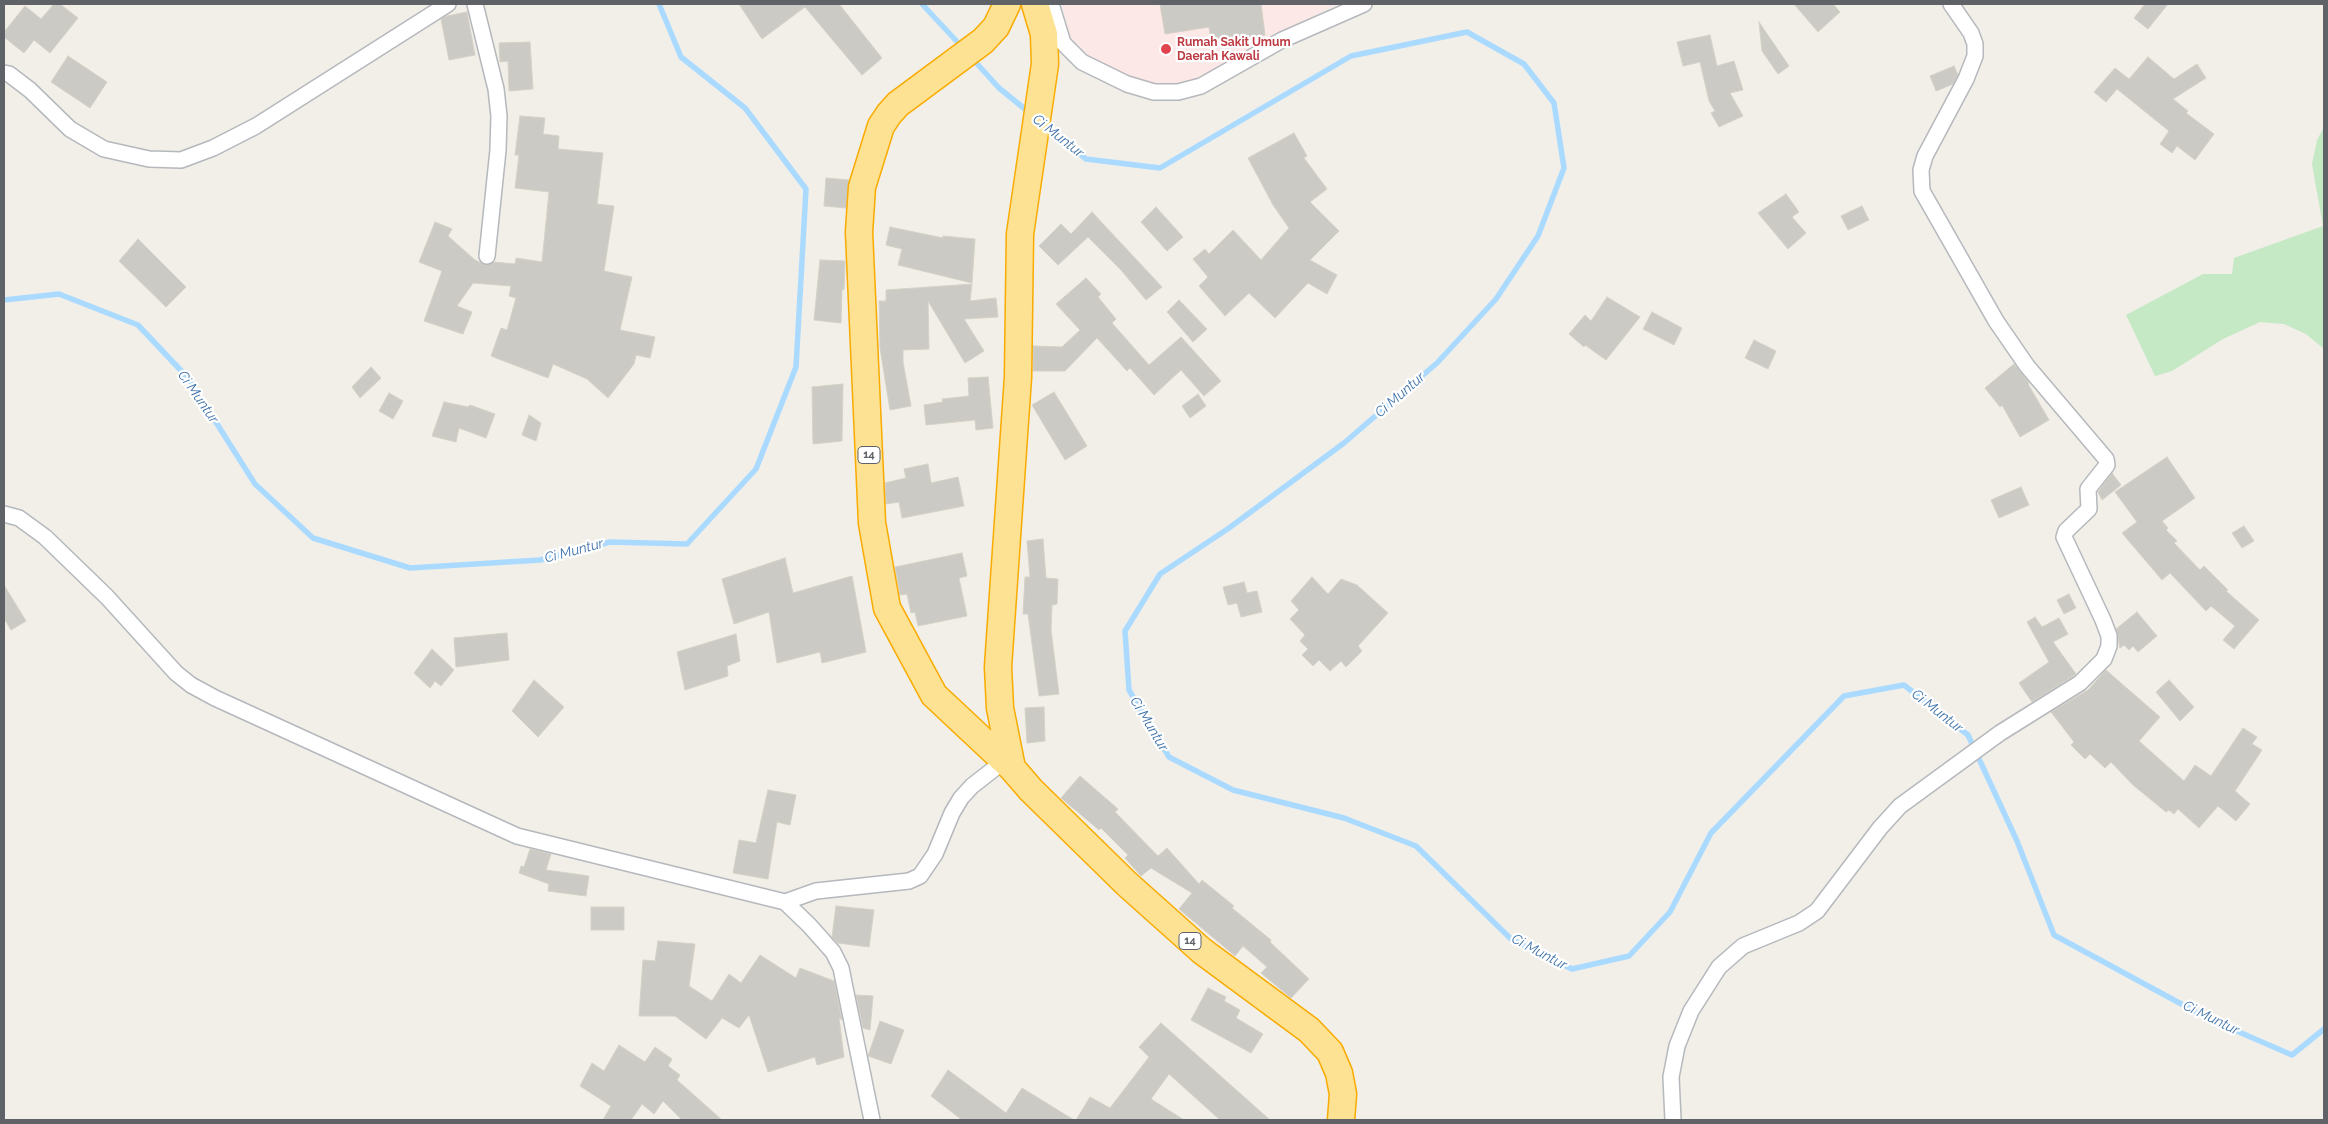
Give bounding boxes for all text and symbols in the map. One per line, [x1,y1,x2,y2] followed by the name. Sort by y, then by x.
[1177,35,1291,63] place label: Rumah Sakit Umum Daerah Kawali
[1159,42,1173,56] marker: Rumah Sakit Umum Daerah Kawali
[1029,111,1087,161] water label: Ci Muntur
[174,367,222,427] water label: Ci Muntur
[1372,369,1428,421] water label: Ci Muntur
[858,446,880,464] road number: 14
[543,535,605,567] water label: Ci Muntur
[1908,686,1966,736] water label: Ci Muntur
[1126,694,1172,754] water label: Ci Muntur
[1508,930,1570,974] water label: Ci Muntur
[1179,932,1201,949] road number: 14
[2180,997,2242,1039] water label: Ci Muntur

